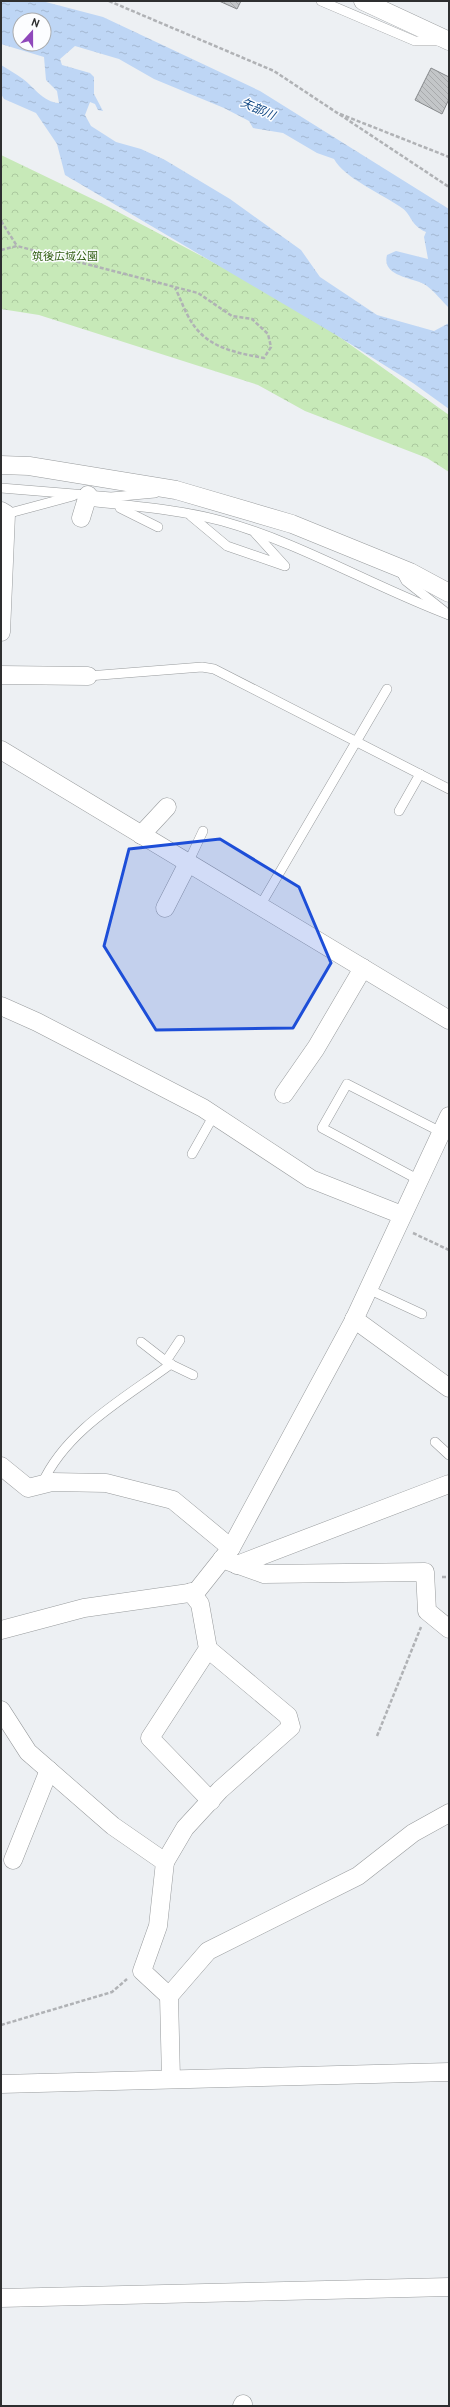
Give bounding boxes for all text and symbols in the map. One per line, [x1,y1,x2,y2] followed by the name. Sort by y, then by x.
[12,12,52,52] north arrow
[29,15,42,31] text: N
[239,94,280,124] water label: 矢部川
[32,249,98,263] park label: 筑後広域公園

